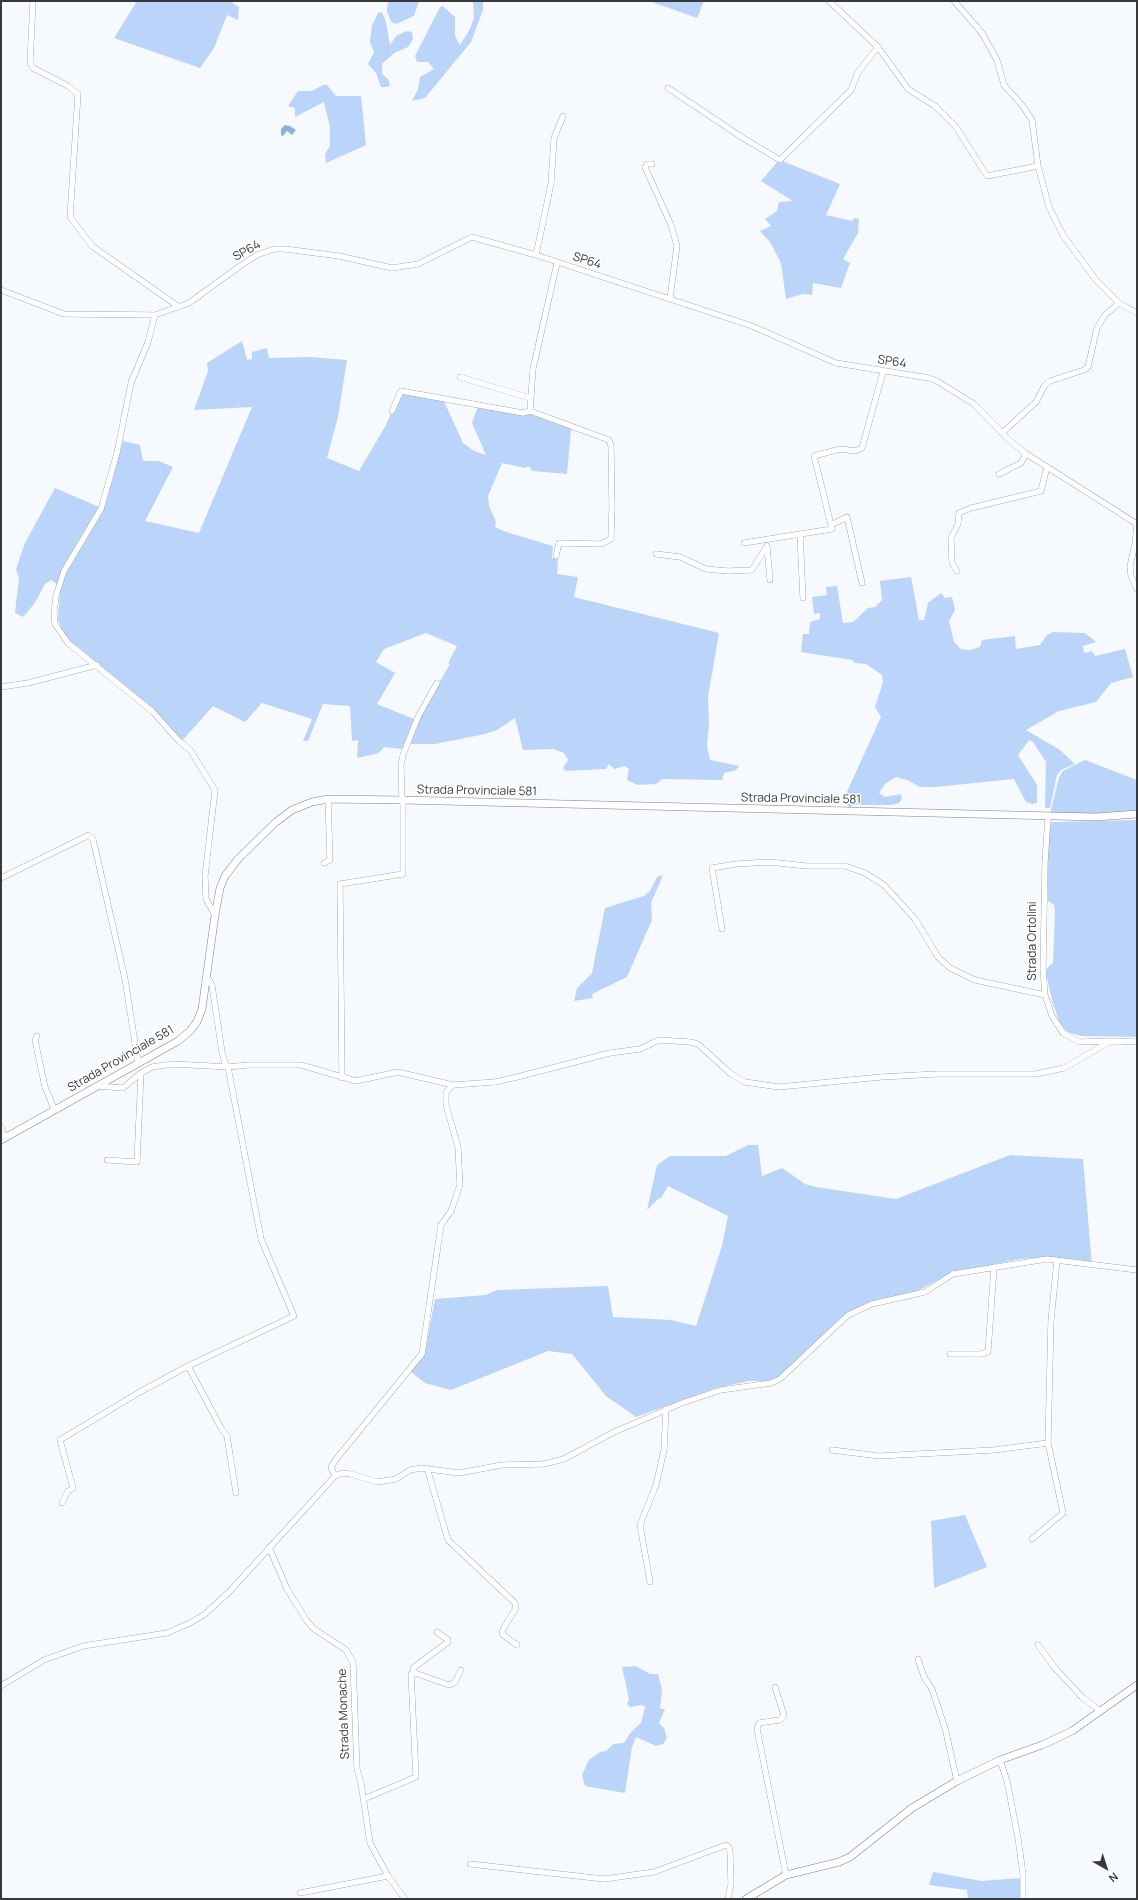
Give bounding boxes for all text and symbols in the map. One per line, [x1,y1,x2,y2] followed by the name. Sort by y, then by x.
[231,238,263,264] street label: SP64
[571,250,603,272] street label: SP64
[876,353,908,371] street label: SP64
[417,783,537,799] street label: Strada Provinciale 581
[741,791,861,807] street label: Strada Provinciale 581
[1026,901,1040,981] street label: Strada Ortolini
[65,1023,177,1095] street label: Strada Provinciale 581
[335,1668,353,1760] street label: Strada Monache
[1086,1848,1126,1888] north arrow
[1106,1869,1122,1886] text: N

